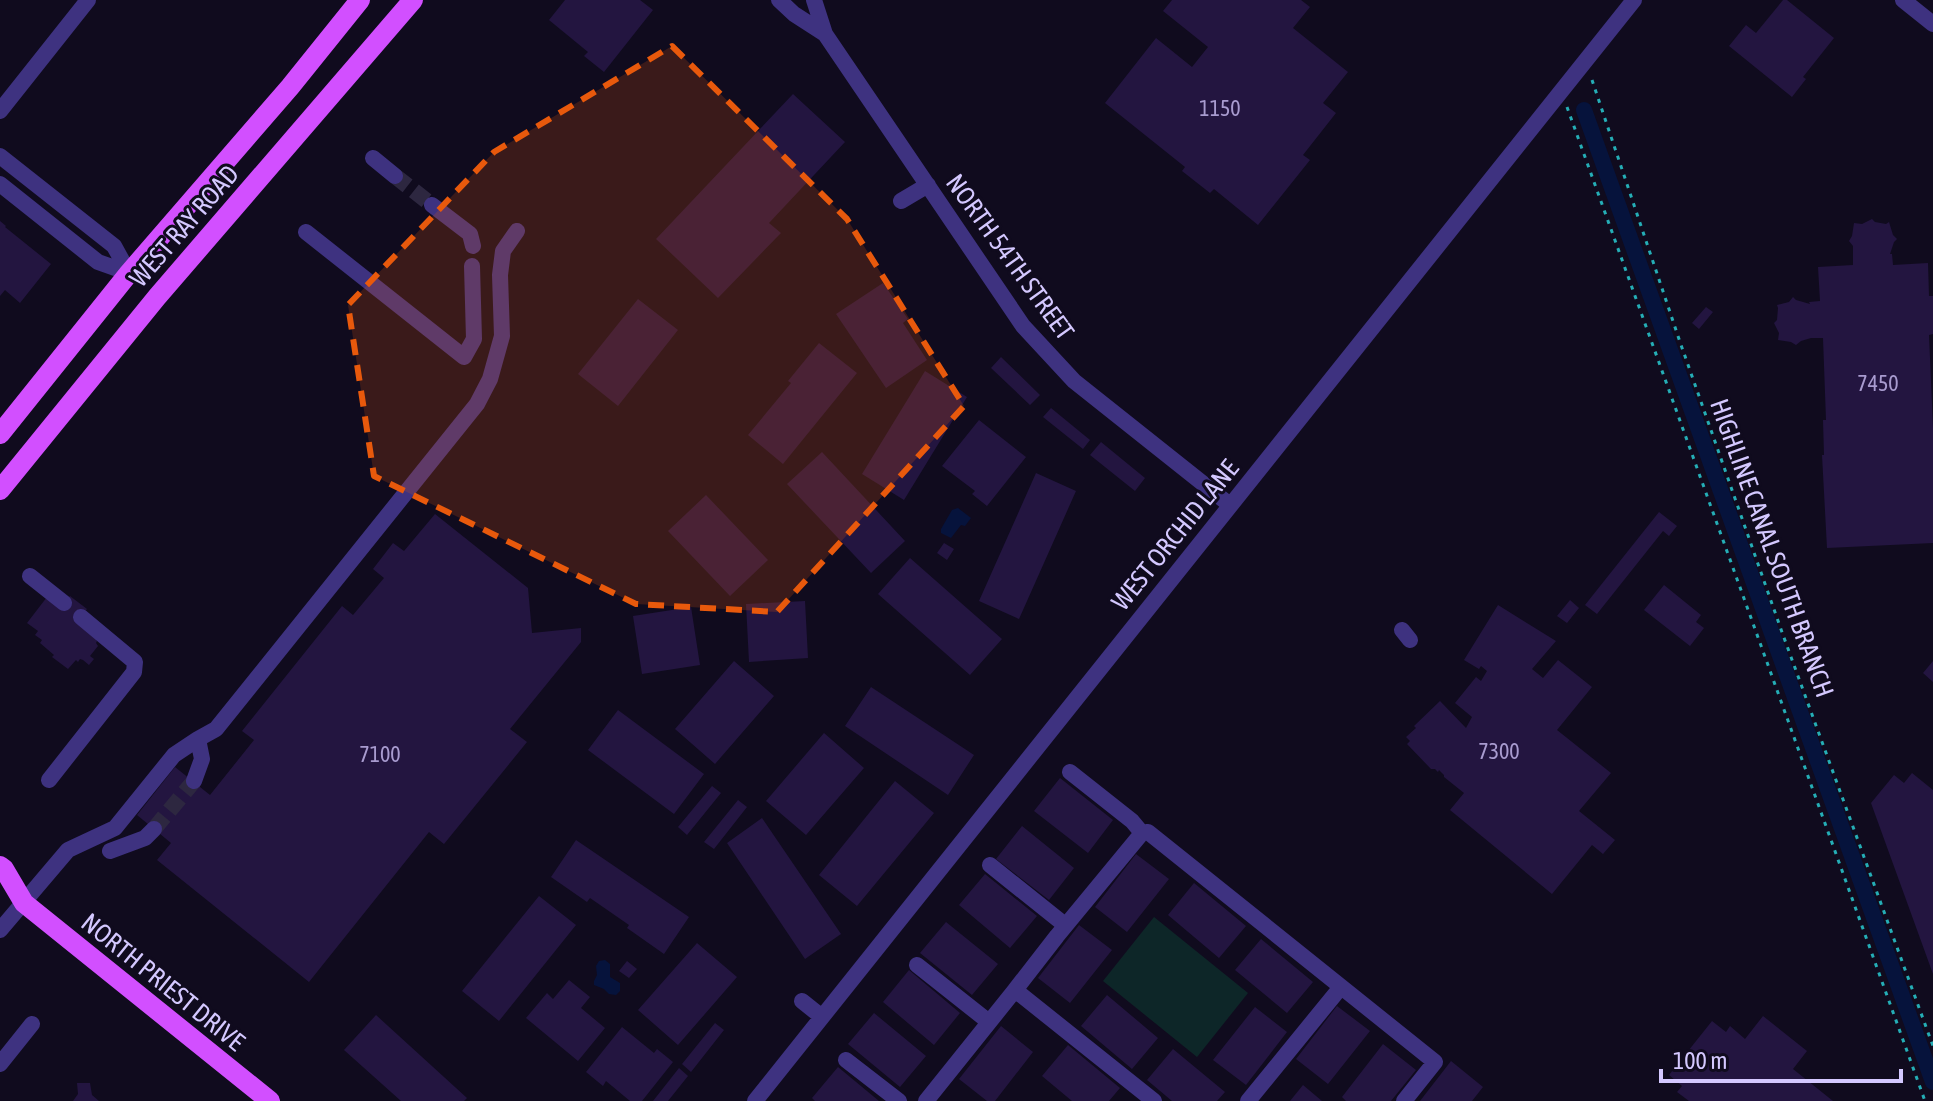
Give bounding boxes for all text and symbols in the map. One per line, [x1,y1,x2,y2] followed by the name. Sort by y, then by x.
[1199,95,1241,121] house number: 1150
[123,159,245,293] street label: WEST RAY ROAD
[940,168,1080,346] street label: NORTH 54TH STREET
[1857,370,1899,396] house number: 7450
[1704,395,1840,701] street label: HIGHLINE CANAL SOUTH BRANCH
[1105,454,1245,616] street label: WEST ORCHID LANE
[1478,738,1520,764] house number: 7300
[359,741,401,767] house number: 7100
[75,907,251,1057] street label: NORTH PRIEST DRIVE
[1661,1033,1901,1083] scale bar
[1673,1047,1727,1074] text: 100 m

